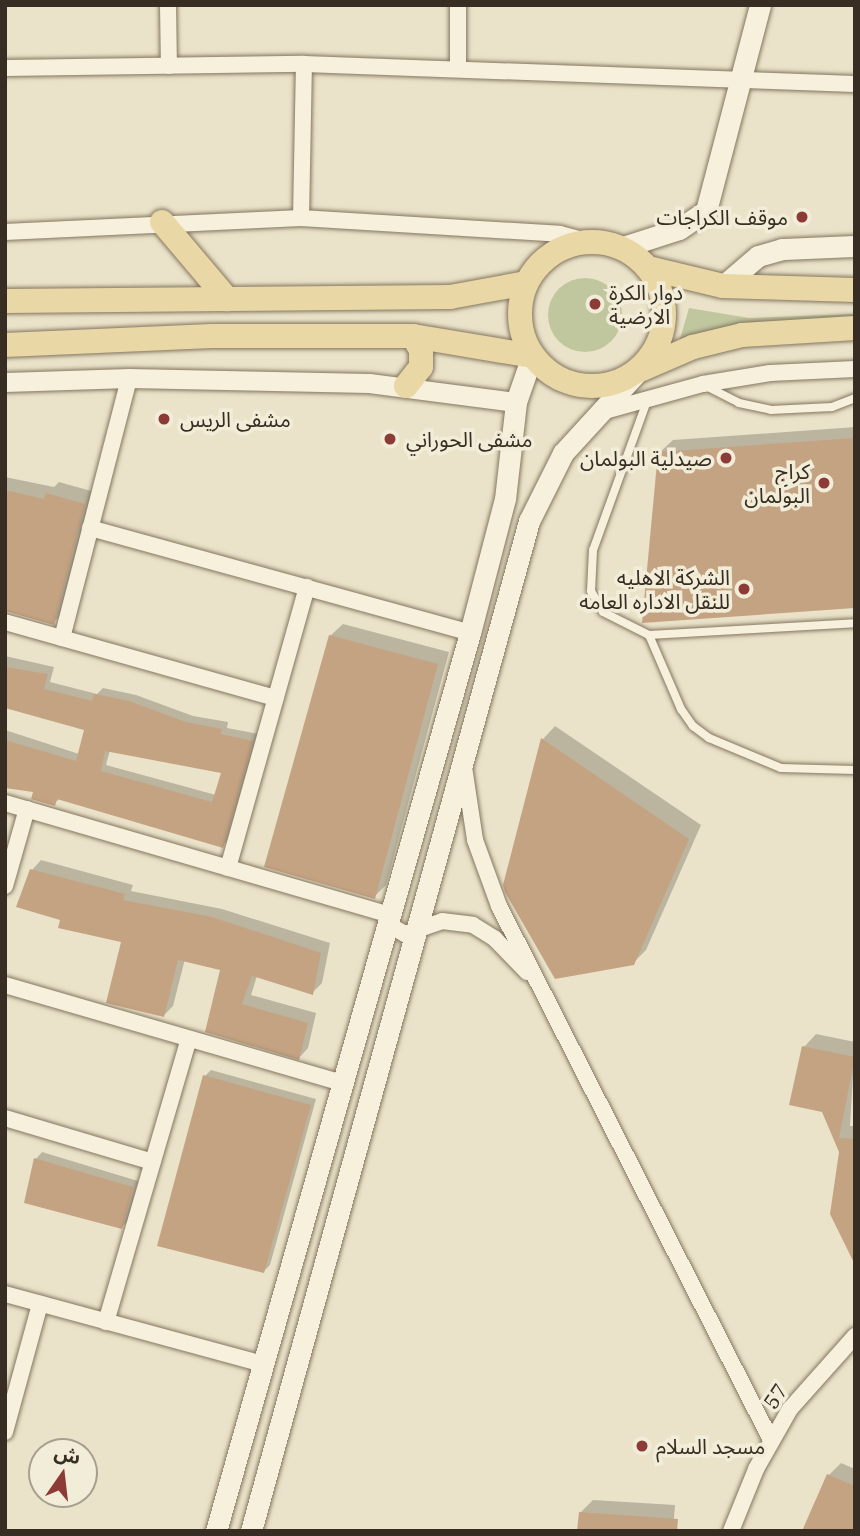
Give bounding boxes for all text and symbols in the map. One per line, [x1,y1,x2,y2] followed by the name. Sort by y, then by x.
[656,204,788,230] place label: موقف الكراجات
[794,209,810,225] marker: موقف الكراجات
[609,279,683,329] place label: دوار الكرة الارضية
[587,296,603,312] marker: دوار الكرة الارضية
[180,406,291,432] place label: مشفى الريس
[154,409,174,429] marker: مشفى الريس
[406,426,533,452] place label: مشفى الحوراني
[380,429,400,449] marker: مشفى الحوراني
[580,445,712,471] place label: صيدلية البولمان
[718,450,734,466] marker: صيدلية البولمان
[744,458,810,508] place label: كراج البولمان
[816,475,832,491] marker: كراج البولمان
[579,564,730,614] place label: الشركة الاهليه للنقل الاداره العامه
[736,581,752,597] marker: الشركة الاهليه للنقل الاداره العامه
[758,1379,792,1413] street label: 57
[656,1433,765,1459] place label: مسجد السلام
[28,1438,98,1508] north arrow
[634,1438,650,1454] marker: مسجد السلام
[52,1440,83,1469] text: ش

